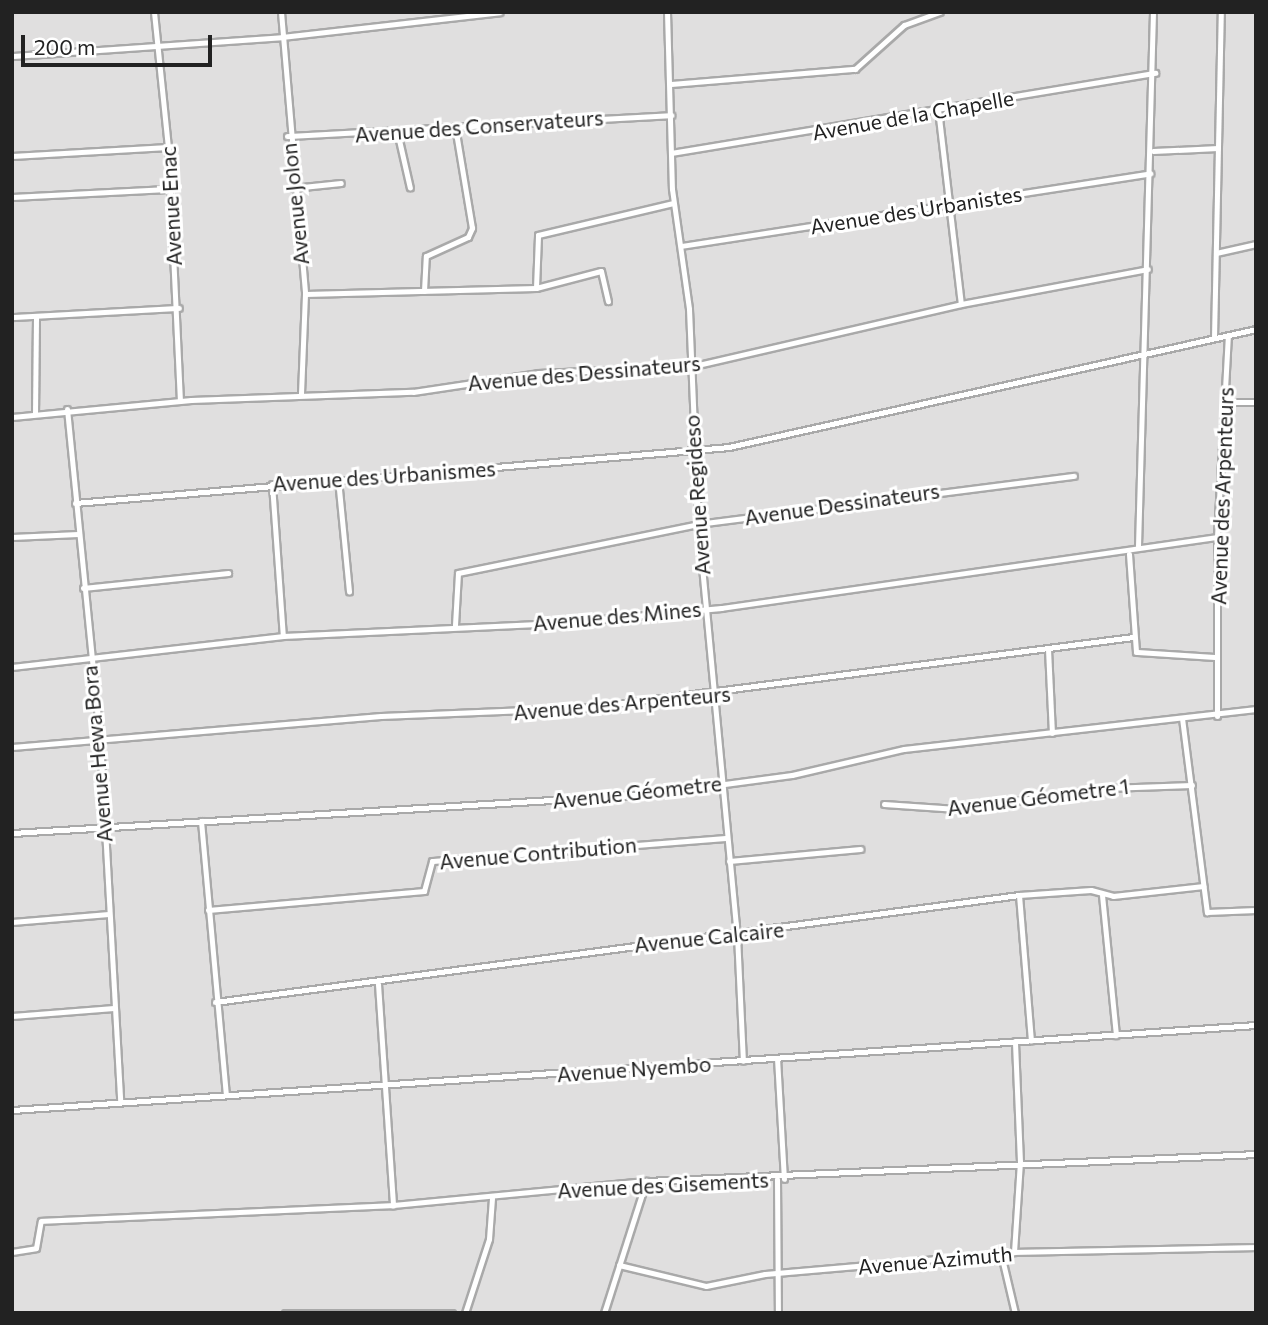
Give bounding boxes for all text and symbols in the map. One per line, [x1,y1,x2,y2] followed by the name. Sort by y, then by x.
[24,21,215,65] scale bar
[34,34,95,59] text: 200 m
[810,85,1016,145] street label: Avenue de la Chapelle
[354,105,604,147] street label: Avenue des Conservateurs
[276,142,314,266] street label: Avenue Jolon
[155,145,187,267] street label: Avenue Enac
[808,181,1024,239] street label: Avenue des Urbanistes
[467,350,701,396] street label: Avenue des Dessinateurs
[1206,387,1238,605] street label: Avenue des Arpenteurs
[679,414,715,576] street label: Avenue Regideso
[271,456,497,496] street label: Avenue des Urbanismes
[743,478,941,530] street label: Avenue Dessinateurs
[532,596,702,636] street label: Avenue des Mines
[77,665,117,843] street label: Avenue Hewa Bora
[512,681,732,725] street label: Avenue des Arpenteurs
[551,771,723,813] street label: Avenue Géometre
[946,773,1130,821] street label: Avenue Géometre 1
[438,832,638,874] street label: Avenue Contribution
[633,917,785,957] street label: Avenue Calcaire
[556,1051,712,1087] street label: Avenue Nyembo
[557,1167,769,1203] street label: Avenue des Gisements
[857,1241,1013,1279] street label: Avenue Azimuth

